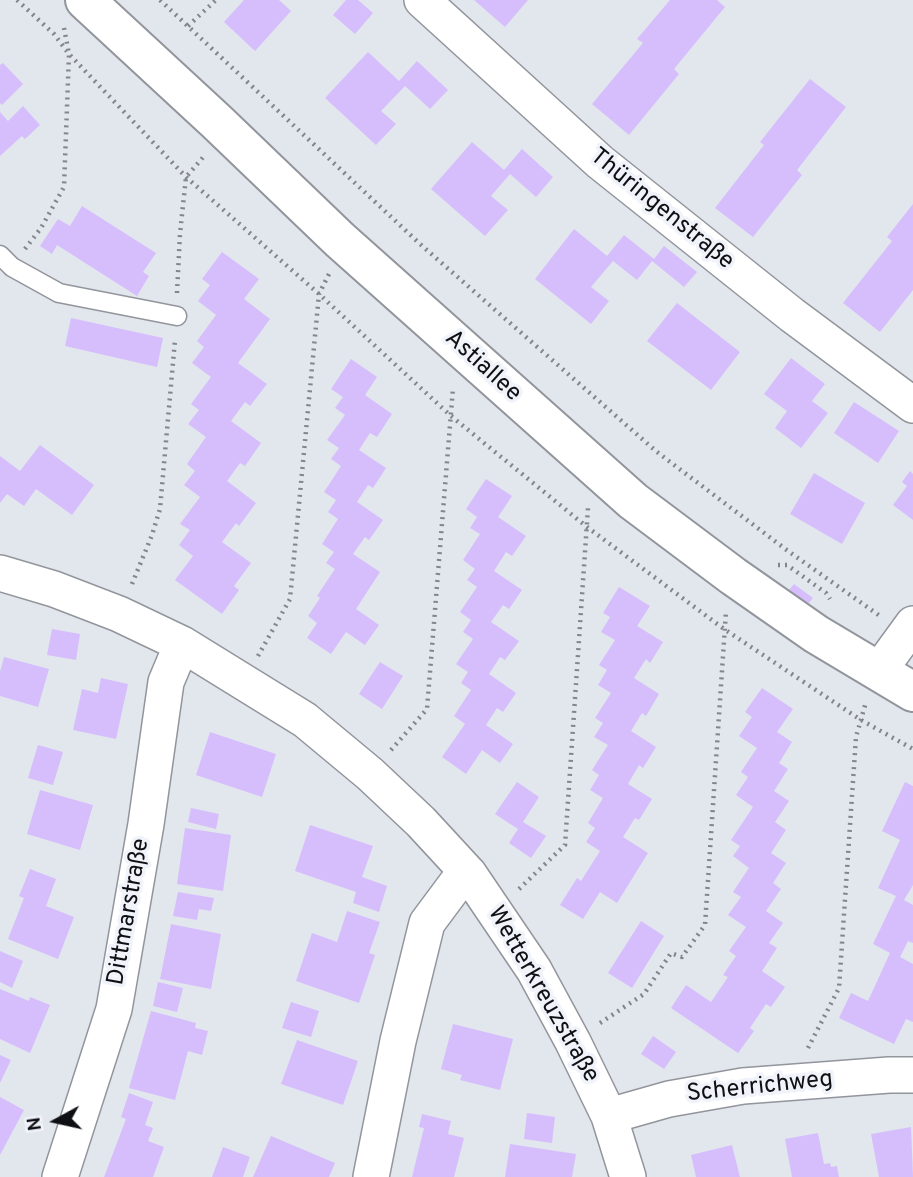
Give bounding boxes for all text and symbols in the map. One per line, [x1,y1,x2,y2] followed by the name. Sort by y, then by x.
[583,143,739,277] street label: Thüringenstraße
[438,325,526,409] street label: Astiallee
[103,836,157,988] street label: Dittmarstraße
[480,902,604,1088] street label: Wetterkreuzstraße
[686,1066,834,1110] street label: Scherrichweg
[21,1086,91,1156] north arrow
[22,1115,48,1132] text: N

